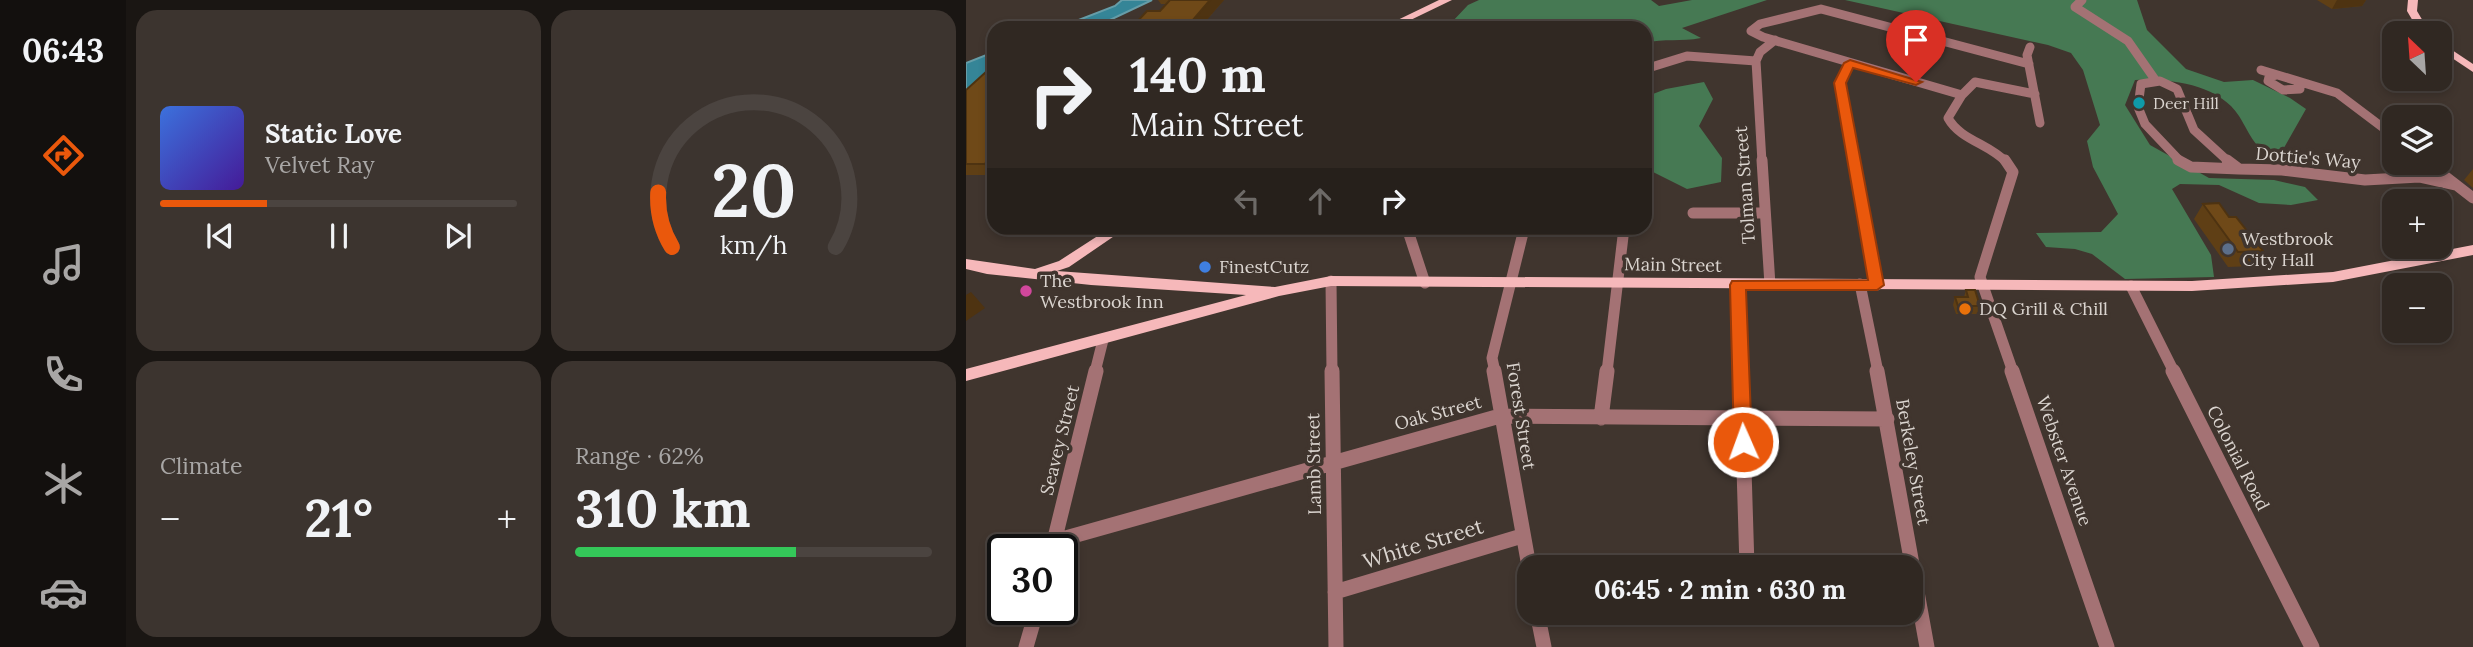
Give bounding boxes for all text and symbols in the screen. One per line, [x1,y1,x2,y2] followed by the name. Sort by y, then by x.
[1886,10,1946,82] pin
[1897,21,1935,59] icon: arrive
[2382,21,2452,91] north arrow
[2382,21,2452,343] map controls
[22,30,104,71] text: 06:43
[1130,43,1266,105] text: 140 m
[1015,49,1106,140] icon: right
[2153,93,2219,113] place label: Deer Hill
[2131,95,2147,111] marker: Deer Hill
[1130,104,1303,145] text: Main Street
[2382,105,2452,175] button: layers
[265,117,402,150] text: Static Love
[1729,125,1760,245] street label: Tolman Street
[39,131,88,180] icon: directions
[2255,141,2362,174] street label: Dottie's Way
[711,144,796,237] text: 20
[265,150,375,179] text: Velvet Ray
[1228,182,1266,220] icon: left
[1301,182,1339,220] icon: ahead
[1374,182,1412,220] icon: right
[2382,189,2452,259] button: +
[201,217,239,255] icon: previous
[320,217,358,255] icon: pause
[439,217,477,255] icon: next
[2242,227,2333,271] place label: Westbrook City Hall
[720,229,787,261] text: km/h
[39,240,88,289] icon: music
[2220,241,2236,257] marker: Westbrook City Hall
[1624,252,1722,277] street label: Main Street
[1219,255,1309,278] place label: FinestCutz
[1197,259,1213,275] marker: FinestCutz
[1040,269,1164,313] place label: The Westbrook Inn
[2382,273,2452,343] button: −
[1018,283,1034,299] marker: The Westbrook Inn
[1979,297,2108,320] place label: DQ Grill & Chill
[1957,301,1973,317] marker: DQ Grill & Chill
[39,350,88,399] icon: phone
[1502,360,1541,471] street label: Forest Street
[1035,382,1084,497] street label: Seavey Street
[1392,390,1484,435] street label: Oak Street
[2031,393,2098,529] street label: Webster Avenue
[1891,397,1936,527] street label: Berkeley Street
[2202,401,2275,515] street label: Colonial Road
[1706,405,1780,479] position arrow
[1301,413,1326,515] street label: Lamb Street
[575,441,704,470] text: Range · 62%
[160,451,242,480] text: Climate
[39,459,88,508] icon: climate
[575,475,751,541] text: 310 km
[304,485,373,551] text: 21°
[160,495,180,543] text: −
[497,495,517,543] text: +
[1359,512,1487,575] street label: White Street
[987,534,1078,625] speed limit sign: 30
[39,568,88,617] icon: car
[1594,573,1846,606] text: 06:45 · 2 min · 630 m

